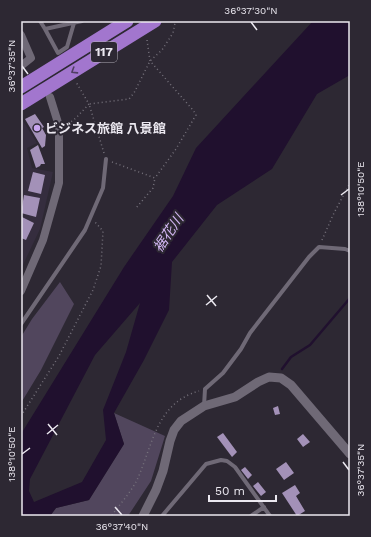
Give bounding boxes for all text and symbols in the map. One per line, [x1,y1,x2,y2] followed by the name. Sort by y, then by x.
[224,5,278,16] text: 36°37'30"N
[6,40,17,92] text: 36°37'35"N
[91,42,117,62] road number: 117
[71,66,78,74] one-way arrow
[45,121,166,136] place label: ビジネス旅館 八景館
[32,123,42,133] marker: ビジネス旅館 八景館
[355,161,366,217] text: 138°10'50"E
[150,209,187,255] water label: 裾花川
[6,426,17,482] text: 138°10'50"E
[355,444,366,496] text: 36°37'35"N
[209,477,276,503] scale bar
[215,484,245,498] text: 50 m
[96,521,148,532] text: 36°37'40"N

